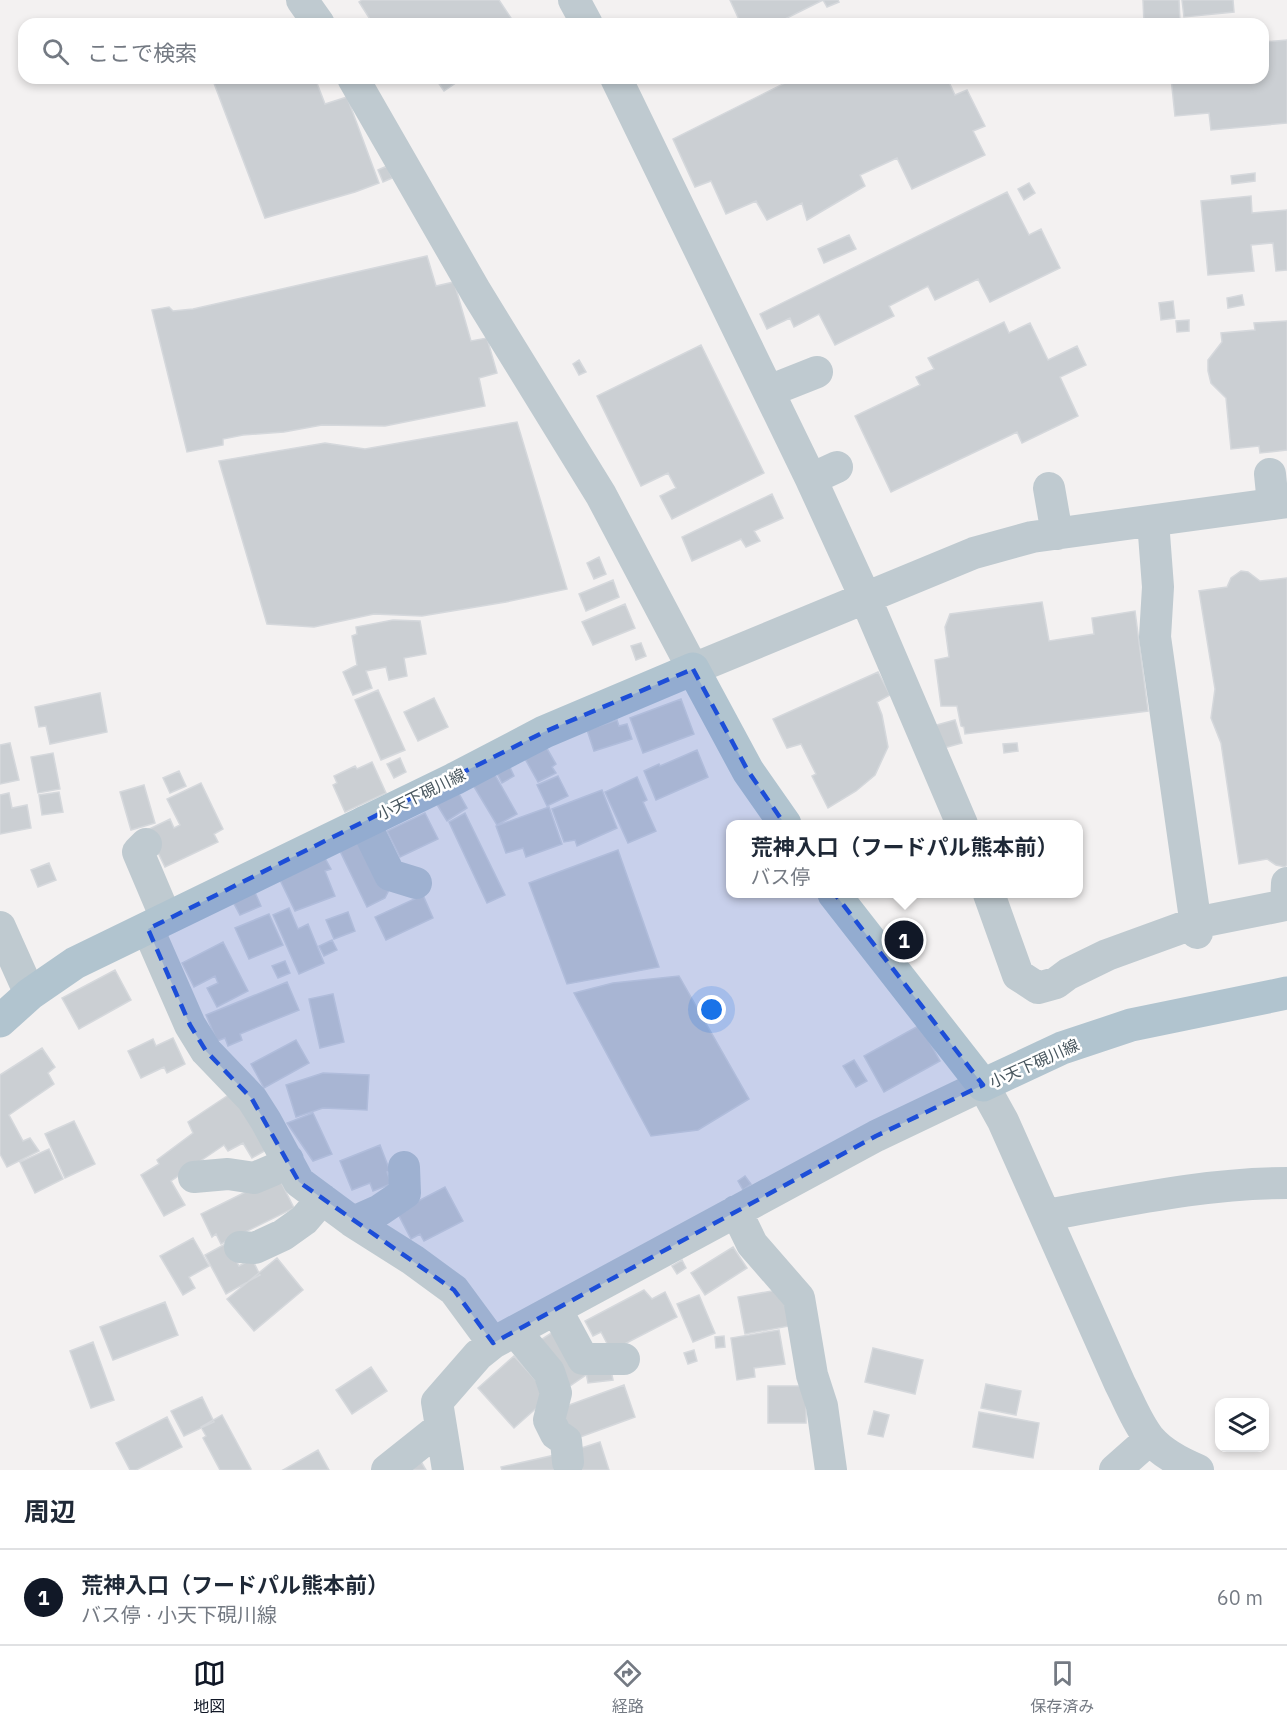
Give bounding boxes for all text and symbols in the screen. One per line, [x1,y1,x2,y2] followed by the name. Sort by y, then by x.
[18,18,1269,84] search box
[39,35,72,68] icon: search
[87,38,197,67] text: ここで検索
[373,764,469,824] street label: 小天下硯川線
[726,820,1083,898] popup
[750,832,1059,861] text: 荒神入口（フードパル熊本前）
[750,863,810,890] text: バス停
[884,918,924,962] pin: 1
[697,995,726,1024] your location
[986,1034,1082,1092] street label: 小天下硯川線
[1215,1398,1269,1452] map controls
[1215,1398,1269,1452] button: layers
[24,1494,76,1528] text: 周辺
[81,1570,389,1599] text: 荒神入口（フードパル熊本前）
[38,1584,50,1611] text: 1
[1217,1584,1263,1611] text: 60 m
[81,1601,277,1628] text: バス停 · 小天下硯川線
[193,1657,226,1717] tab: 地図
[611,1657,644,1717] tab: 経路
[1030,1657,1094,1717] tab: 保存済み

